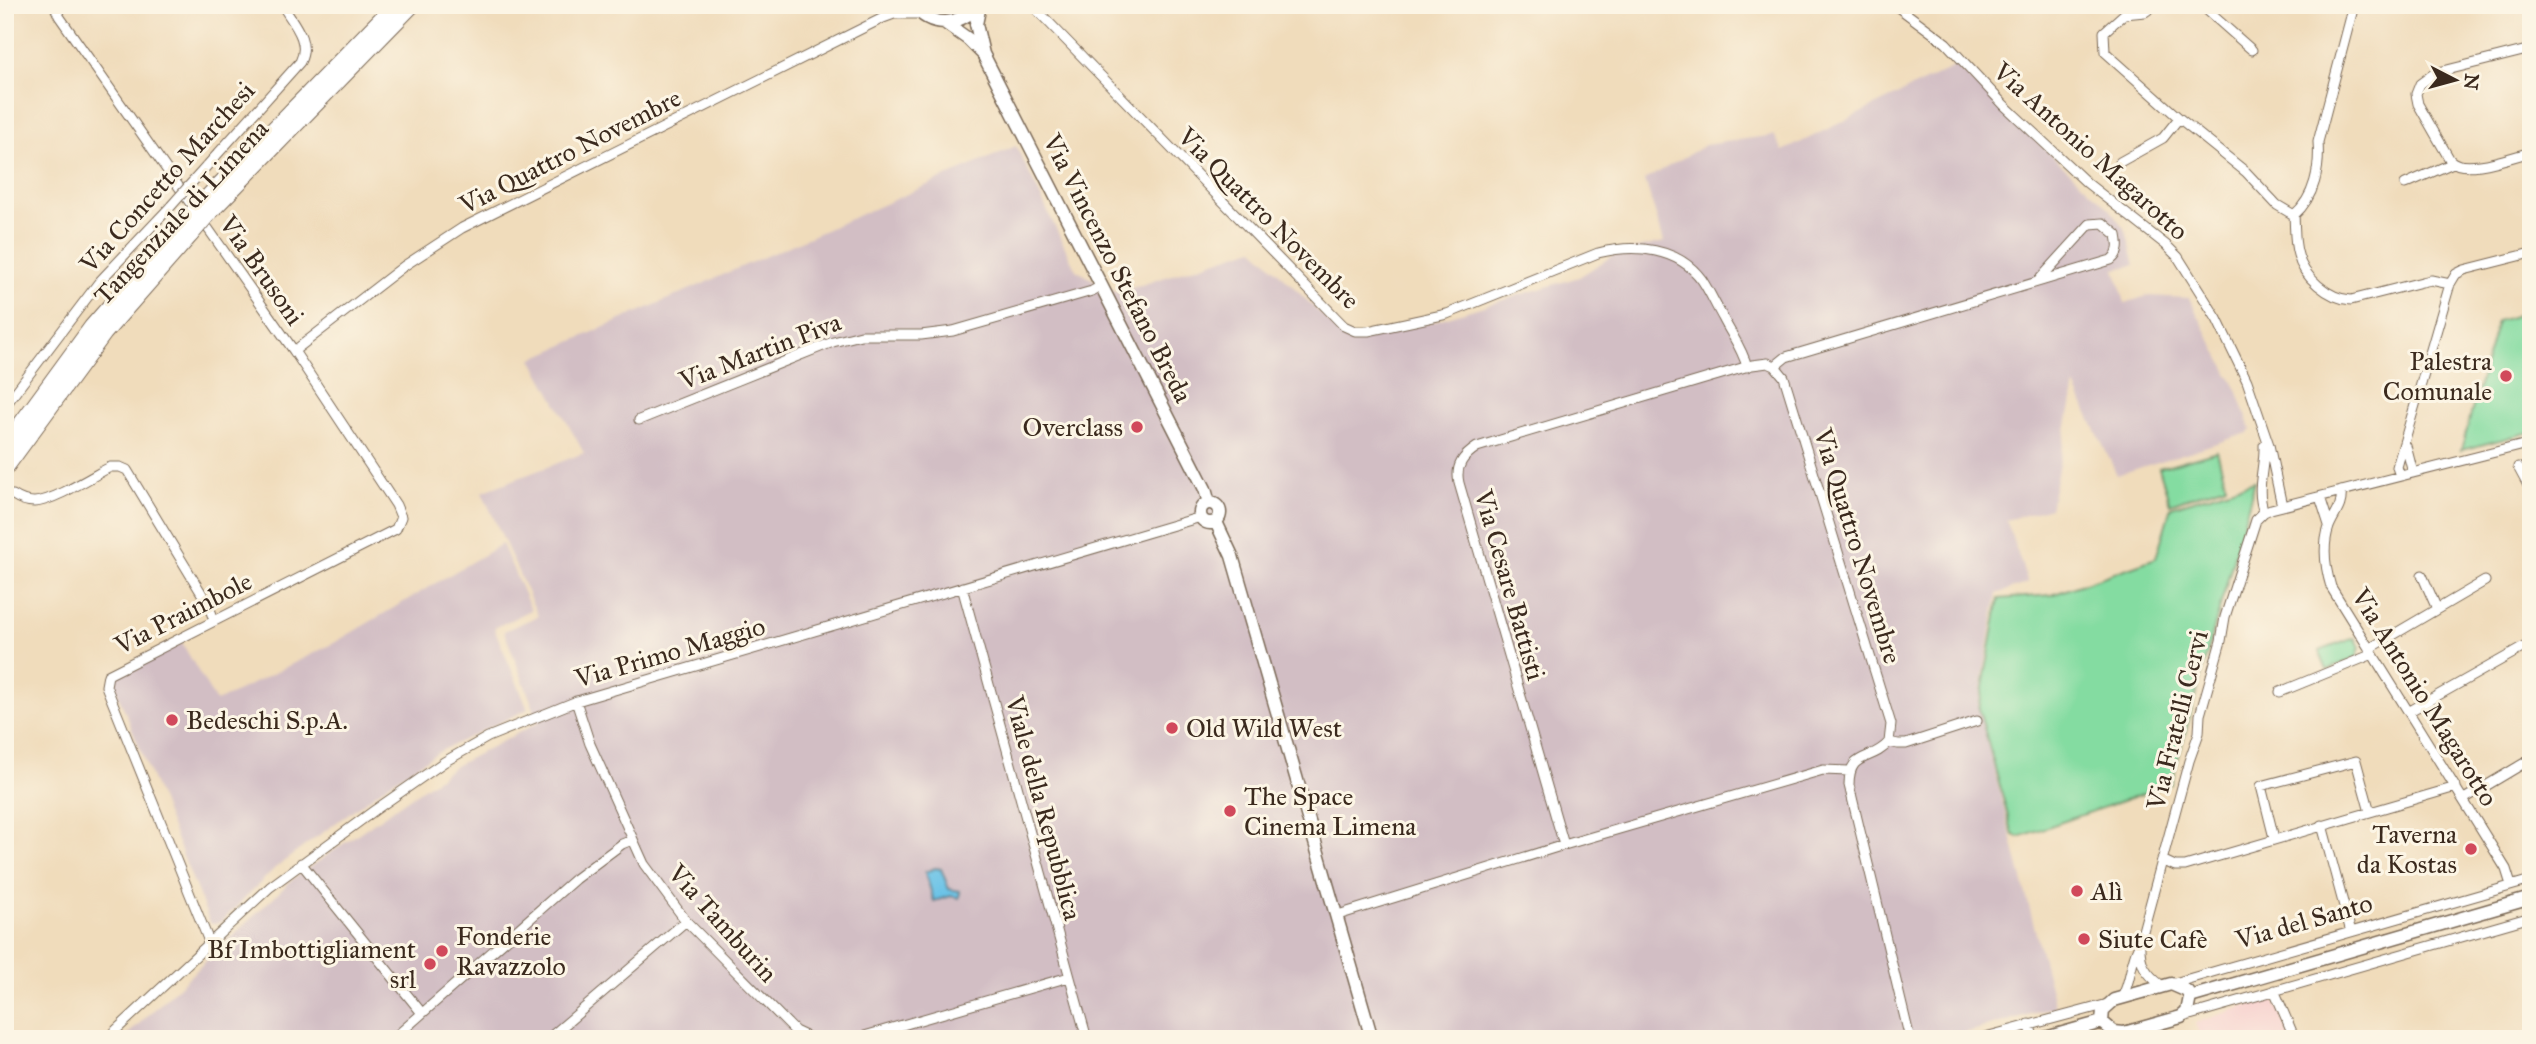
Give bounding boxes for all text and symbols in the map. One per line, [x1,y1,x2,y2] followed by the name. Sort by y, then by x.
[2420,46,2490,116] north arrow
[1986,54,2195,247] street label: Via Antonio Magarotto
[2459,73,2484,91] text: N
[72,75,261,280] street label: Via Concetto Marchesi
[453,81,686,221] street label: Via Quattro Novembre
[87,113,275,311] street label: Tangenziale di Limena
[1171,120,1367,316] street label: Via Quattro Novembre
[1036,127,1200,408] street label: Via Vincenzo Stefano Breda
[212,208,311,331] street label: Via Brusoni
[674,306,845,397] street label: Via Martin Piva
[2383,345,2492,407] place label: Palestra Comunale
[2498,368,2514,384] marker: Palestra Comunale
[1023,411,1123,443] place label: Overclass
[1129,419,1145,435] marker: Overclass
[1807,424,1909,668] street label: Via Quattro Novembre
[1467,485,1552,684] street label: Via Cesare Battisti
[108,565,257,662] street label: Via Praimbole
[2344,581,2505,812] street label: Via Antonio Magarotto
[570,610,769,695] street label: Via Primo Maggio
[2139,627,2215,814] street label: Via Fratelli Cervi
[998,691,1089,924] street label: Viale della Repubblica
[186,704,348,736] place label: Bedeschi S.p.A.
[164,712,180,728] marker: Bedeschi S.p.A.
[1186,712,1342,744] place label: Old Wild West
[1164,720,1180,736] marker: Old Wild West
[1244,780,1416,842] place label: The Space Cinema Limena
[1222,803,1238,819] marker: The Space Cinema Limena
[2357,818,2457,880] place label: Taverna da Kostas
[2463,841,2479,857] marker: Taverna da Kostas
[661,857,784,989] street label: Via Tamburin
[2090,875,2123,907] place label: Alì
[2069,883,2085,899] marker: Alì
[2231,886,2376,956] street label: Via del Santo
[456,920,566,982] place label: Fonderie Ravazzolo
[2098,923,2208,955] place label: Siute Cafè
[2076,931,2092,947] marker: Siute Cafè
[207,933,416,995] place label: Bf Imbottigliament srl
[434,943,450,959] marker: Fonderie Ravazzolo
[422,956,438,972] marker: Bf Imbottigliament srl

